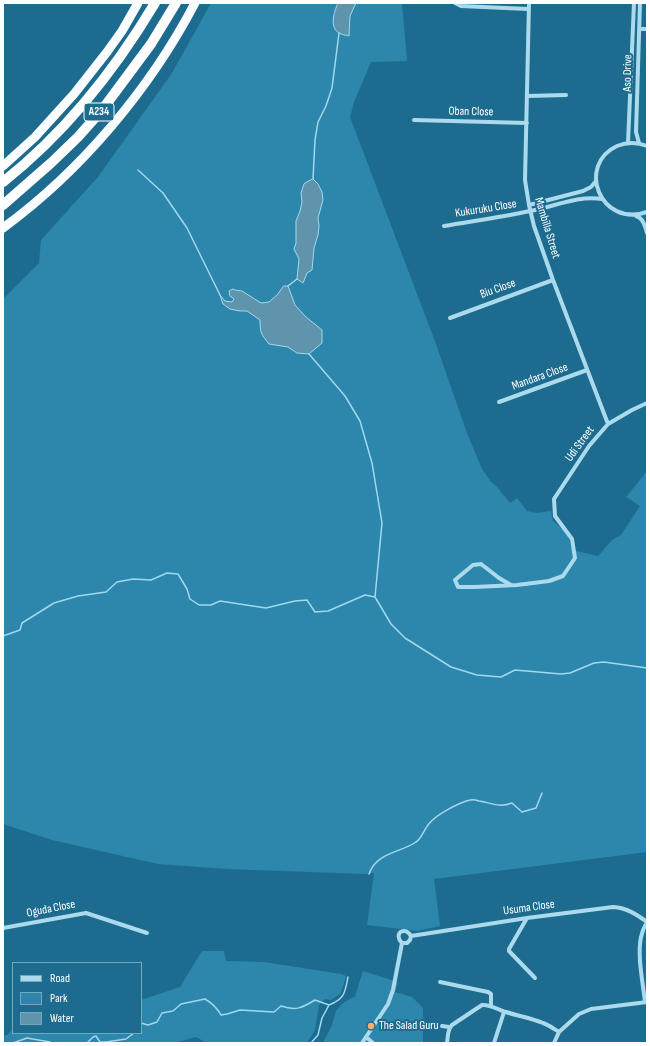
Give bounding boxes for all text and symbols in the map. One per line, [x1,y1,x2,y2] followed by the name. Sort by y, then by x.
[620,54,636,92] street label: Aso Drive
[84,103,114,121] road number: A234
[449,104,493,120] street label: Oban Close
[531,196,563,260] street label: Mambilla Street
[454,197,518,221] street label: Kukuruku Close
[478,276,518,302] street label: Biu Close
[510,360,570,394] street label: Mandara Close
[562,423,598,465] street label: Udi Street
[25,897,77,921] street label: Oguda Close
[502,897,556,919] street label: Usuma Close
[12,962,142,1034] legend
[50,971,70,986] text: Road
[50,991,68,1006] text: Park
[50,1011,74,1026] text: Water
[379,1019,439,1033] place label: The Salad Guru
[366,1021,376,1031] marker: The Salad Guru

